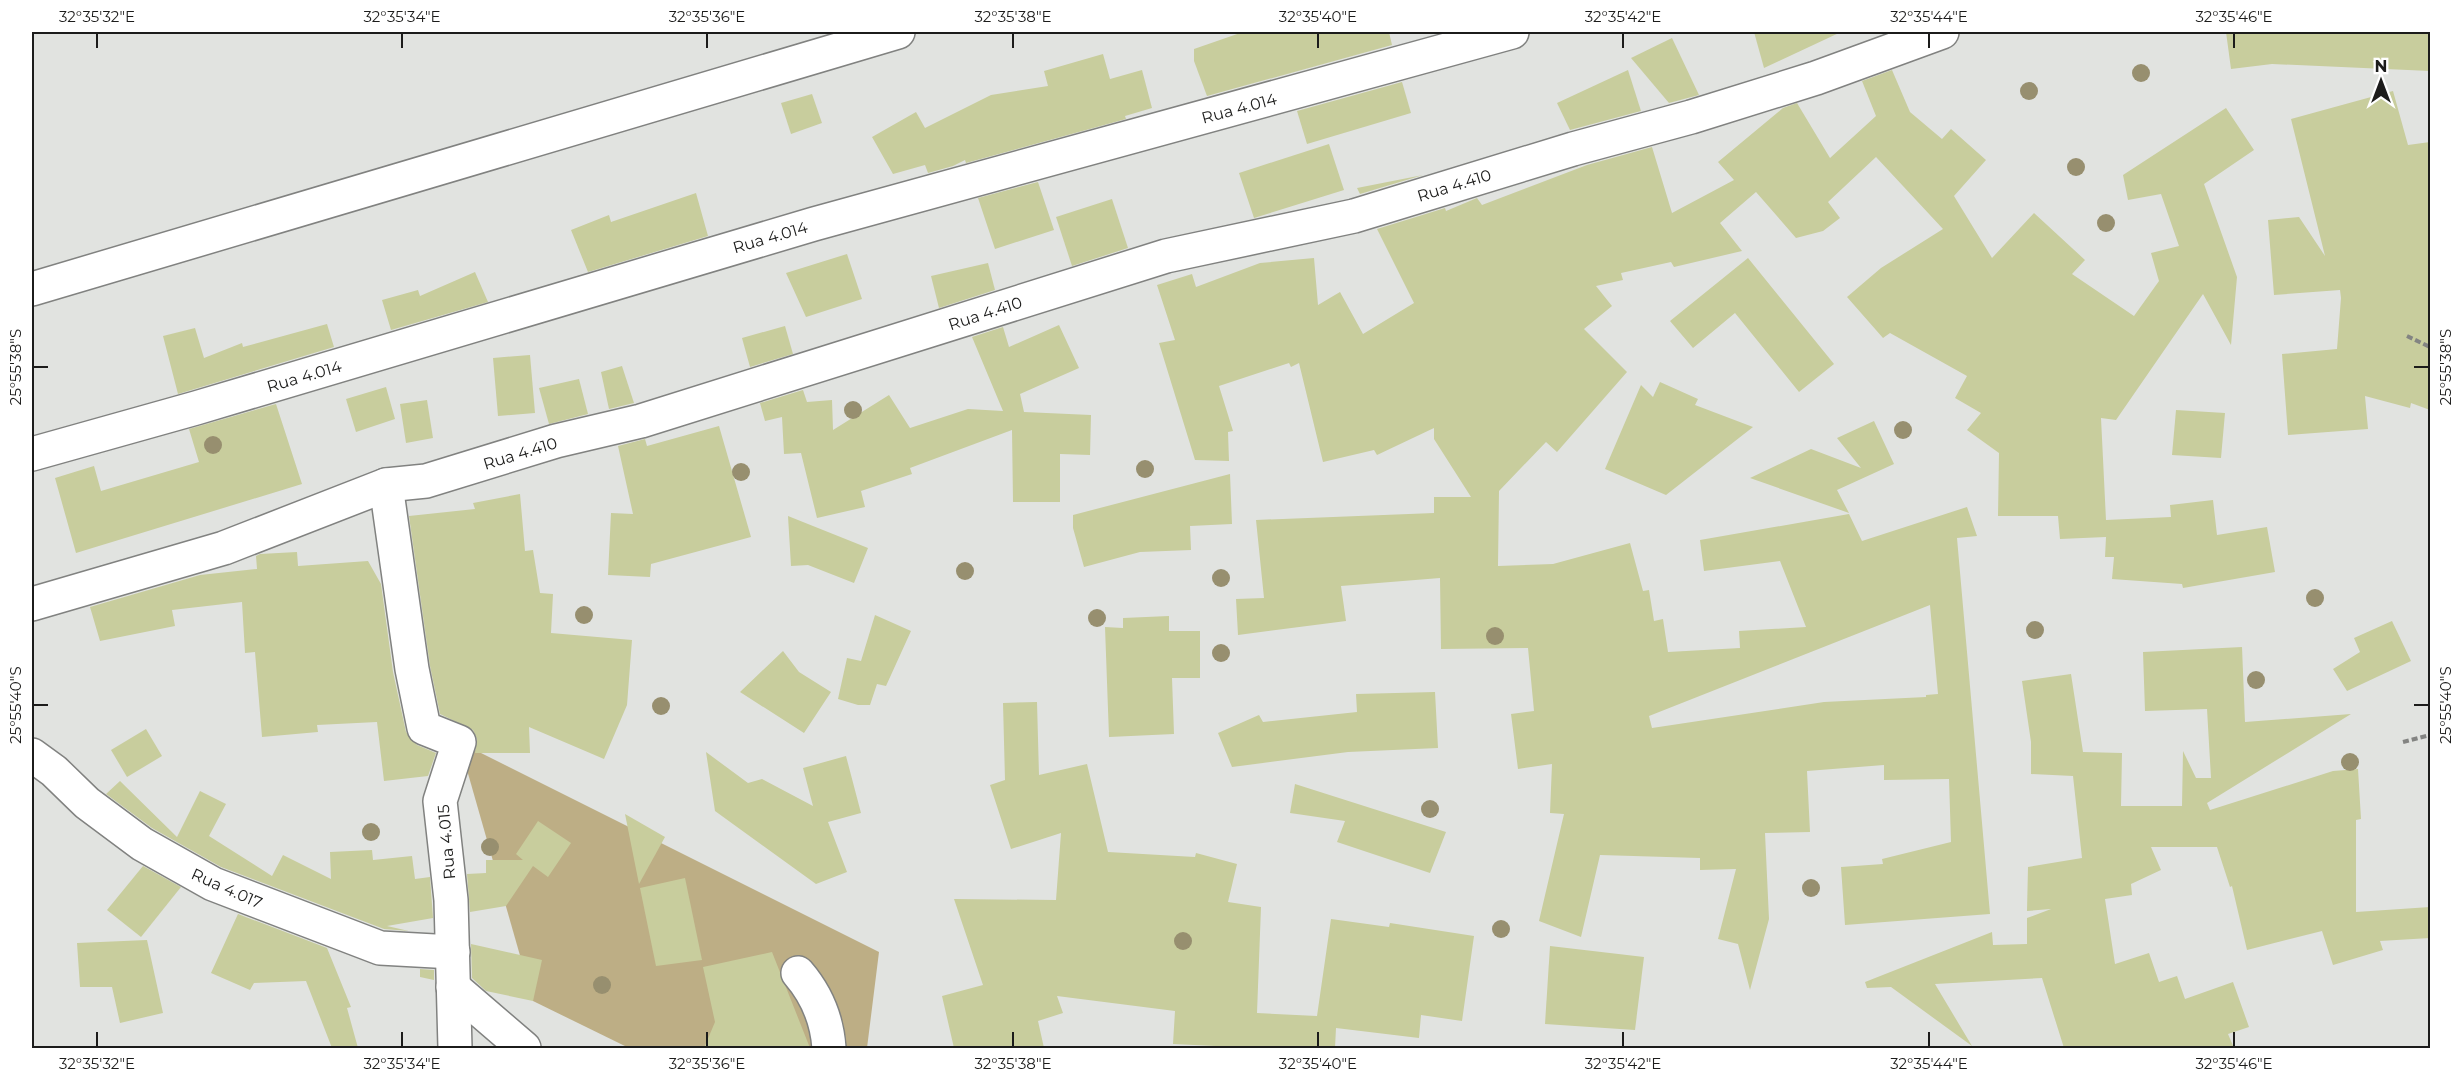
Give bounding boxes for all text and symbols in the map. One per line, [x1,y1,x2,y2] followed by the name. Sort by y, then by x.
[59,7,135,26] text: 32°35'32"E
[363,7,441,26] text: 32°35'34"E
[669,7,745,26] text: 32°35'36"E
[974,7,1052,26] text: 32°35'38"E
[1279,7,1357,26] text: 32°35'40"E
[1585,7,1661,26] text: 32°35'42"E
[1890,7,1968,26] text: 32°35'44"E
[2195,7,2273,26] text: 32°35'46"E
[2351,51,2411,111] north arrow
[2375,57,2387,76] text: N
[1199,89,1279,128] street label: Rua 4.014
[1415,165,1494,206] street label: Rua 4.410
[731,218,810,257] street label: Rua 4.014
[946,293,1025,334] street label: Rua 4.410
[6,329,25,405] text: 25°55'38"S
[2436,329,2455,405] text: 25°55'38"S
[265,357,344,396] street label: Rua 4.014
[481,433,560,474] street label: Rua 4.410
[6,666,25,744] text: 25°55'40"S
[2436,666,2455,744] text: 25°55'40"S
[434,804,459,880] street label: Rua 4.015
[188,864,265,913] street label: Rua 4.017
[59,1054,135,1073] text: 32°35'32"E
[363,1054,441,1073] text: 32°35'34"E
[669,1054,745,1073] text: 32°35'36"E
[974,1054,1052,1073] text: 32°35'38"E
[1279,1054,1357,1073] text: 32°35'40"E
[1585,1054,1661,1073] text: 32°35'42"E
[1890,1054,1968,1073] text: 32°35'44"E
[2195,1054,2273,1073] text: 32°35'46"E

